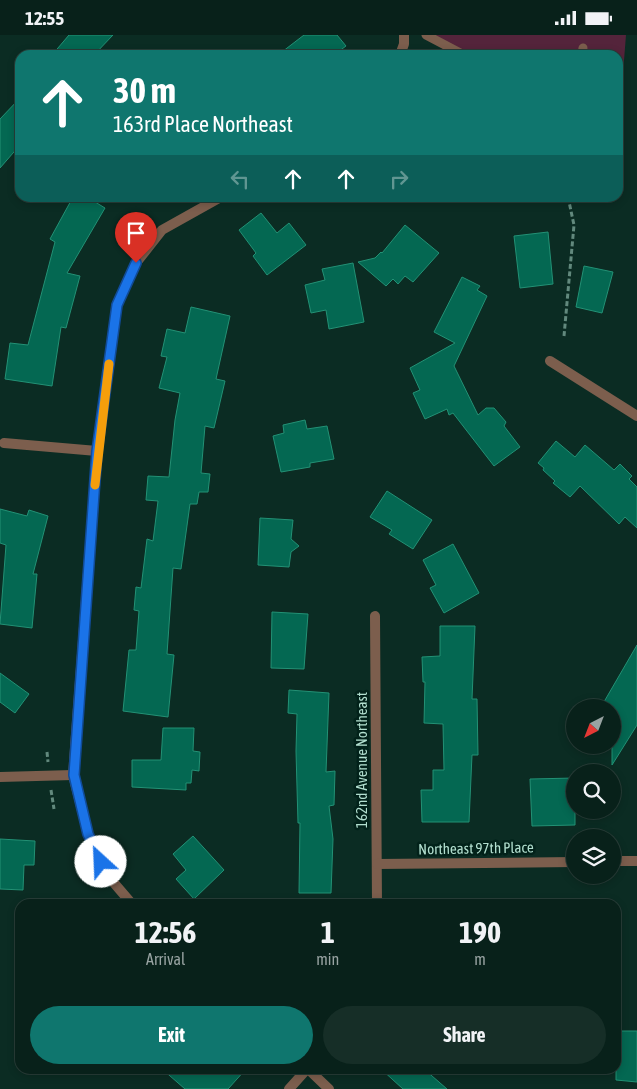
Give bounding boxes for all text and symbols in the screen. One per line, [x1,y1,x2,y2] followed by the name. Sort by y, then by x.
[25,7,64,29] text: 12:55
[30,70,95,135] icon: ahead
[113,70,176,110] text: 30 m
[113,111,293,137] text: 163rd Place Northeast
[226,165,254,193] icon: left
[279,165,307,193] icon: ahead
[332,165,360,193] icon: ahead
[385,165,413,193] icon: right
[115,212,157,263] pin
[122,219,150,247] icon: arrive
[353,692,370,828] street label: 162nd Avenue Northeast
[566,699,621,754] north arrow
[566,699,621,884] map controls
[566,764,621,819] button: search
[566,829,621,884] button: layers
[74,835,126,887] position arrow
[418,838,534,858] street label: Northeast 97th Place
[135,915,196,949] text: 12:56
[321,915,335,949] text: 1
[459,915,501,949] text: 190
[146,950,185,968] text: Arrival
[316,950,339,968] text: min
[474,950,486,968] text: m
[30,1006,313,1064] button: Exit
[323,1006,606,1064] button: Share

